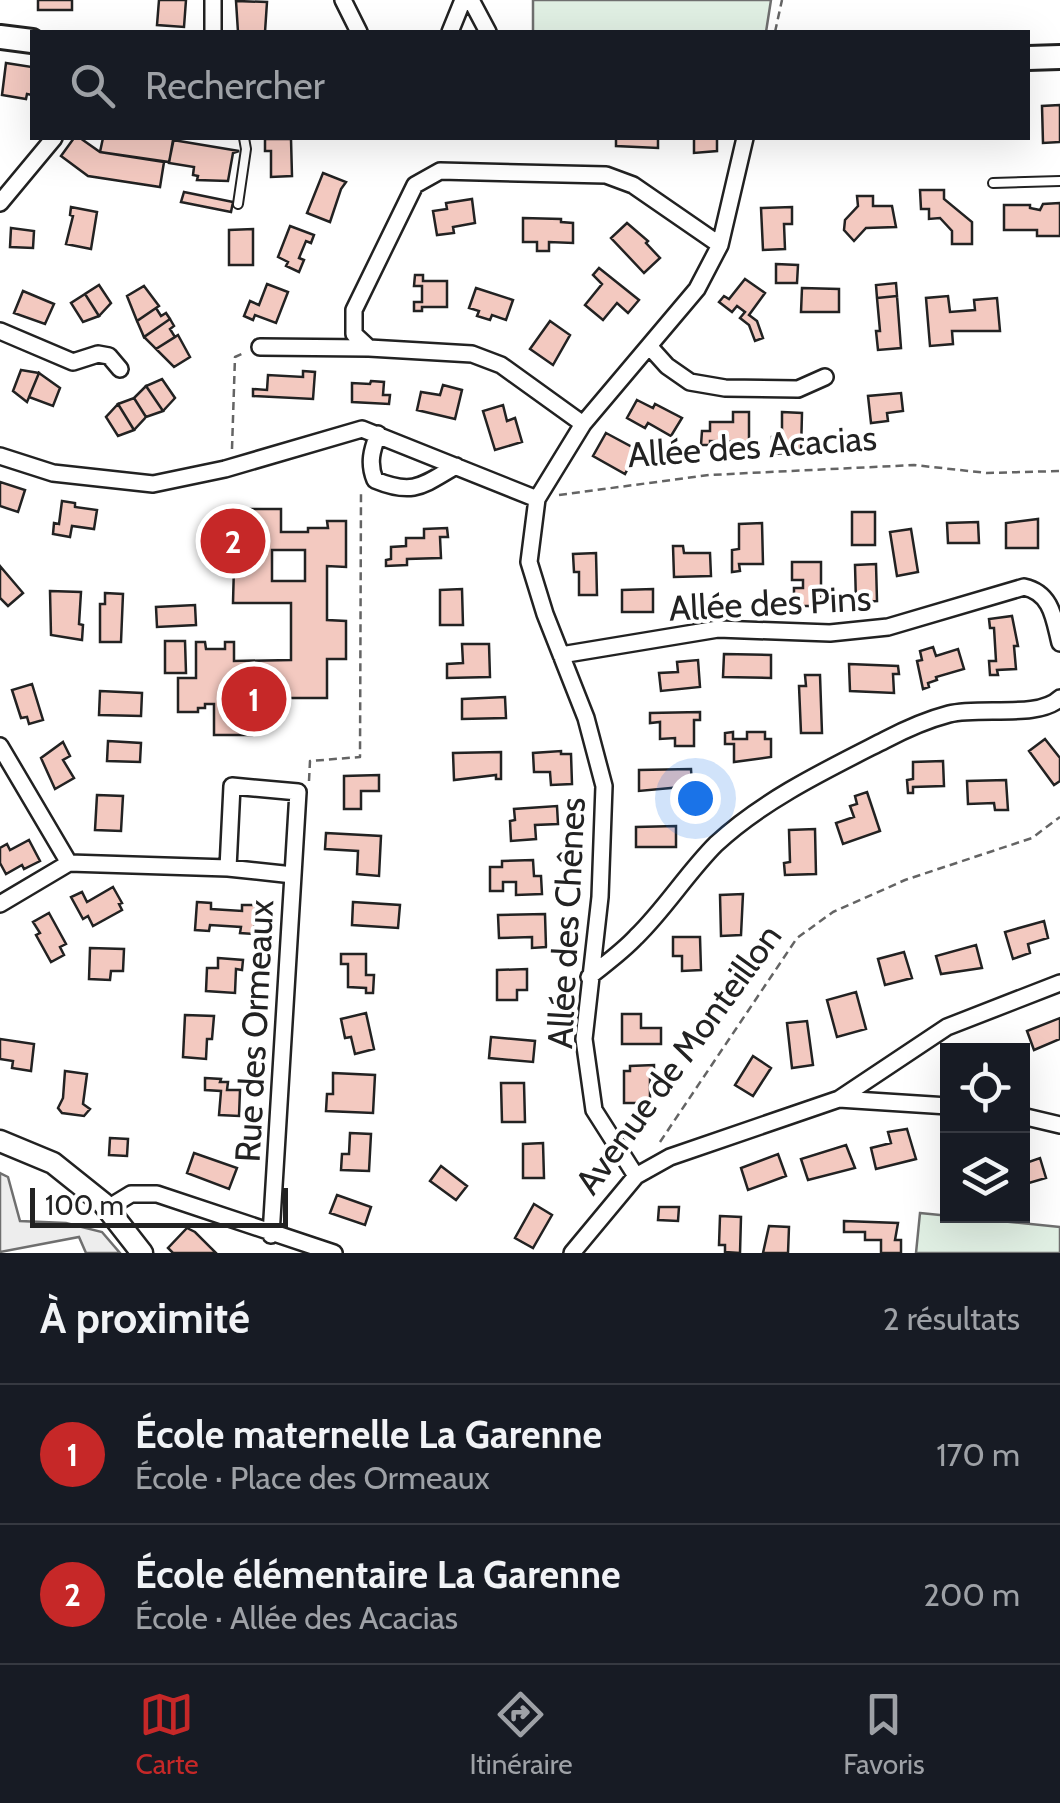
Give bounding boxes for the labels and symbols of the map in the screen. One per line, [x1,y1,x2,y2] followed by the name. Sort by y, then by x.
[626,416,878,476] street label: Allée des Acacias
[200,504,266,578] pin: 2
[668,576,872,630] street label: Allée des Pins
[222,662,286,736] pin: 1
[670,773,721,824] your location
[538,796,594,1050] street label: Allée des Chênes
[226,898,282,1163] street label: Rue des Ormeaux
[566,916,790,1202] street label: Avenue de Monteillon
[30,1183,288,1228] scale bar

